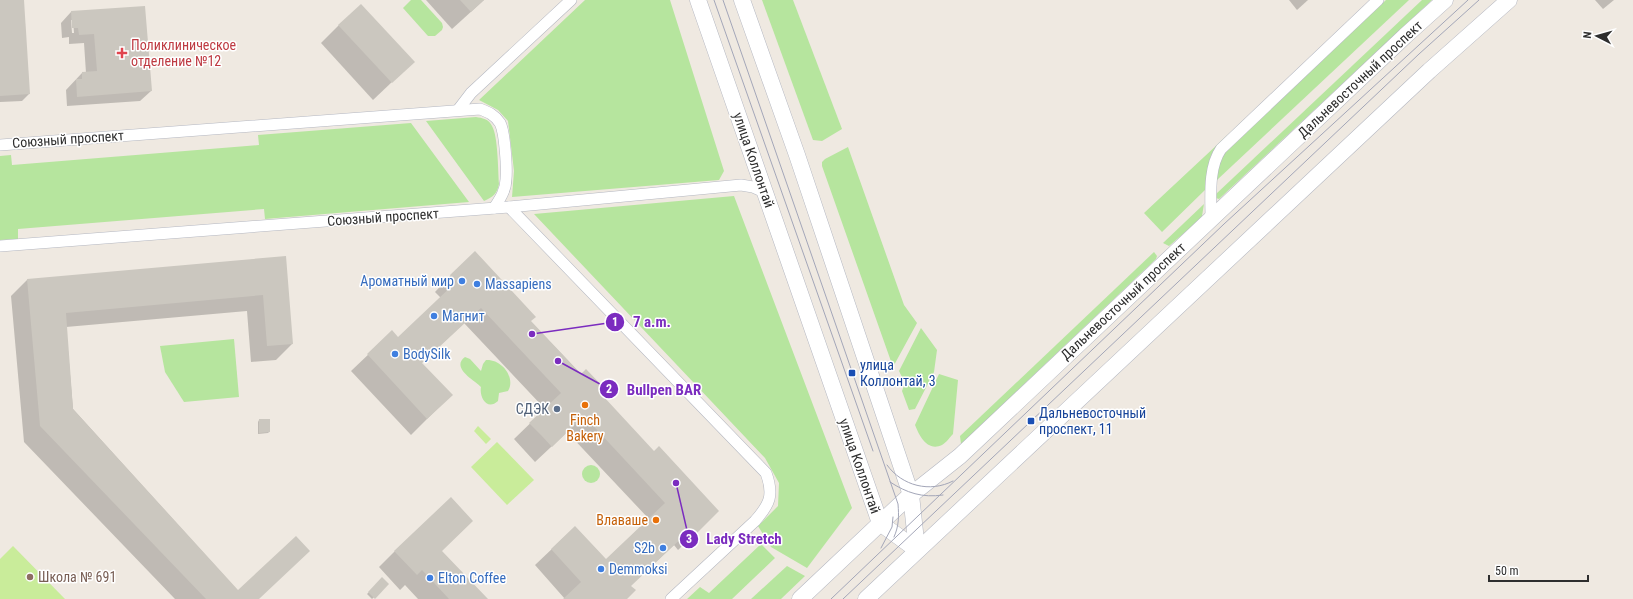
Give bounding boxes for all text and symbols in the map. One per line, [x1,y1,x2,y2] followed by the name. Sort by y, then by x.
[1577,16,1617,56] north arrow
[1294,17,1426,141] street label: Дальневосточный проспект
[1581,31,1594,39] text: N
[131,37,236,69] place label: Поликлиническое отделение №12
[116,47,128,59] marker: Поликлиническое отделение №12
[730,110,778,210] street label: улица Коллонтай
[12,127,124,151] street label: Союзный проспект
[327,205,439,229] street label: Союзный проспект
[1057,239,1189,363] street label: Дальневосточный проспект
[360,273,454,289] place label: Ароматный мир
[457,276,467,286] marker: Ароматный мир
[485,276,552,292] place label: Massapiens
[472,279,482,289] marker: Massapiens
[442,308,485,324] place label: Магнит
[605,308,679,335] callout: 7 a.m.
[429,311,439,321] marker: Магнит
[633,313,671,331] text: 7 a.m.
[612,315,618,329] text: 1
[403,346,451,362] place label: BodySilk
[390,349,400,359] marker: BodySilk
[860,357,936,389] place label: улица Коллонтай, 3
[847,368,857,378] marker: улица Коллонтай, 3
[599,376,709,403] callout: Bullpen BAR
[627,381,701,399] text: Bullpen BAR
[606,382,612,396] text: 2
[580,400,590,410] marker: Finch Bakery
[516,401,549,417] place label: СДЭК
[552,404,562,414] marker: СДЭК
[1039,405,1146,437] place label: Дальневосточный проспект, 11
[566,412,604,444] place label: Finch Bakery
[836,416,884,516] street label: улица Коллонтай
[1026,416,1036,426] marker: Дальневосточный проспект, 11
[596,512,648,528] place label: Влаваше
[651,515,661,525] marker: Влаваше
[679,525,790,552] callout: Lady Stretch
[706,530,782,548] text: Lady Stretch
[686,532,692,546] text: 3
[634,540,655,556] place label: S2b
[658,543,668,553] marker: S2b
[1489,557,1588,583] scale bar
[609,561,668,577] place label: Demmoksi
[596,564,606,574] marker: Demmoksi
[1495,564,1519,578] text: 50 m
[38,569,116,585] place label: Школа № 691
[438,570,506,586] place label: Elton Coffee
[25,572,35,582] marker: Школа № 691
[425,573,435,583] marker: Elton Coffee

